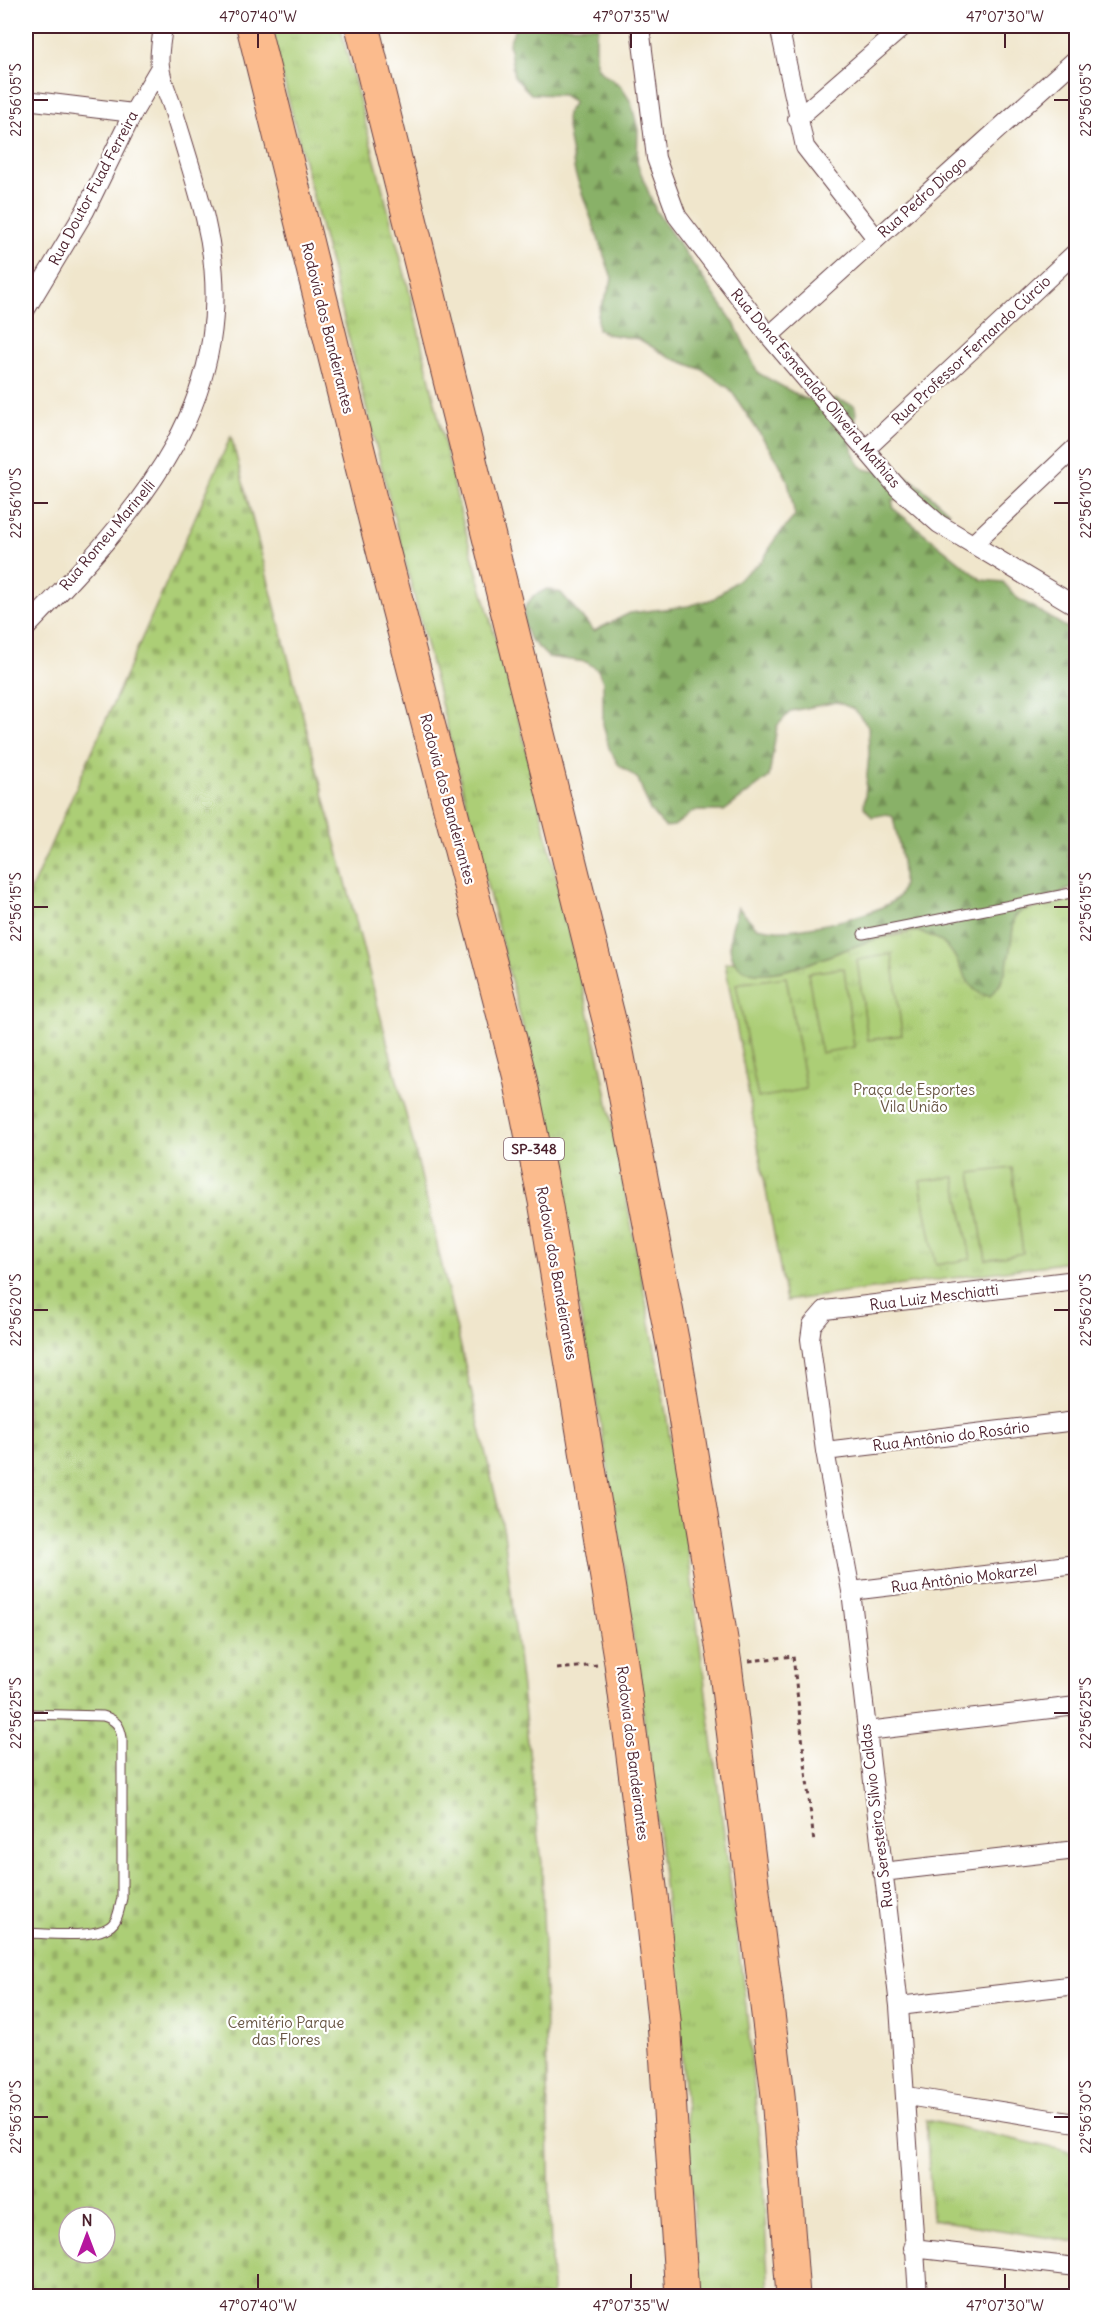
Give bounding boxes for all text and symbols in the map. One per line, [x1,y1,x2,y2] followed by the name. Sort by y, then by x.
[219,7,297,26] text: 47°07'40"W
[593,7,670,26] text: 47°07'35"W
[966,7,1044,26] text: 47°07'30"W
[6,63,25,137] text: 22°56'05"S
[1076,63,1095,137] text: 22°56'05"S
[44,107,142,269] street label: Rua Doutor Fuad Ferreira
[874,152,970,242] street label: Rua Pedro Diogo
[298,240,359,416] street label: Rodovia dos Bandeirantes
[888,271,1054,429] street label: Rua Professor Fernando Cúrcio
[727,285,905,492] street label: Rua Dona Esmeralda Oliveira Mathias
[6,468,25,538] text: 22°56'10"S
[1076,468,1095,538] text: 22°56'10"S
[55,476,159,594] street label: Rua Romeu Marinelli
[416,712,480,886] street label: Rodovia dos Bandeirantes
[6,872,25,942] text: 22°56'15"S
[1076,872,1095,942] text: 22°56'15"S
[853,1080,975,1116] park label: Praça de Esportes Vila União
[504,1138,564,1160] road number: SP-348
[532,1185,582,1361] street label: Rodovia dos Bandeirantes
[6,1273,25,1347] text: 22°56'20"S
[1076,1273,1095,1347] text: 22°56'20"S
[868,1280,1000,1314] street label: Rua Luiz Meschiatti
[871,1417,1031,1455] street label: Rua Antônio do Rosário
[890,1560,1038,1596] street label: Rua Antônio Mokarzel
[613,1665,653,1841] street label: Rodovia dos Bandeirantes
[6,1677,25,1749] text: 22°56'25"S
[1076,1677,1095,1749] text: 22°56'25"S
[855,1723,897,1909] street label: Rua Seresteiro Sílvio Caldas
[228,2013,344,2049] park label: Cemitério Parque das Flores
[6,2080,25,2154] text: 22°56'30"S
[1076,2080,1095,2154] text: 22°56'30"S
[57,2205,117,2265] north arrow
[81,2210,93,2230] text: N
[219,2296,297,2315] text: 47°07'40"W
[593,2296,670,2315] text: 47°07'35"W
[966,2296,1044,2315] text: 47°07'30"W

